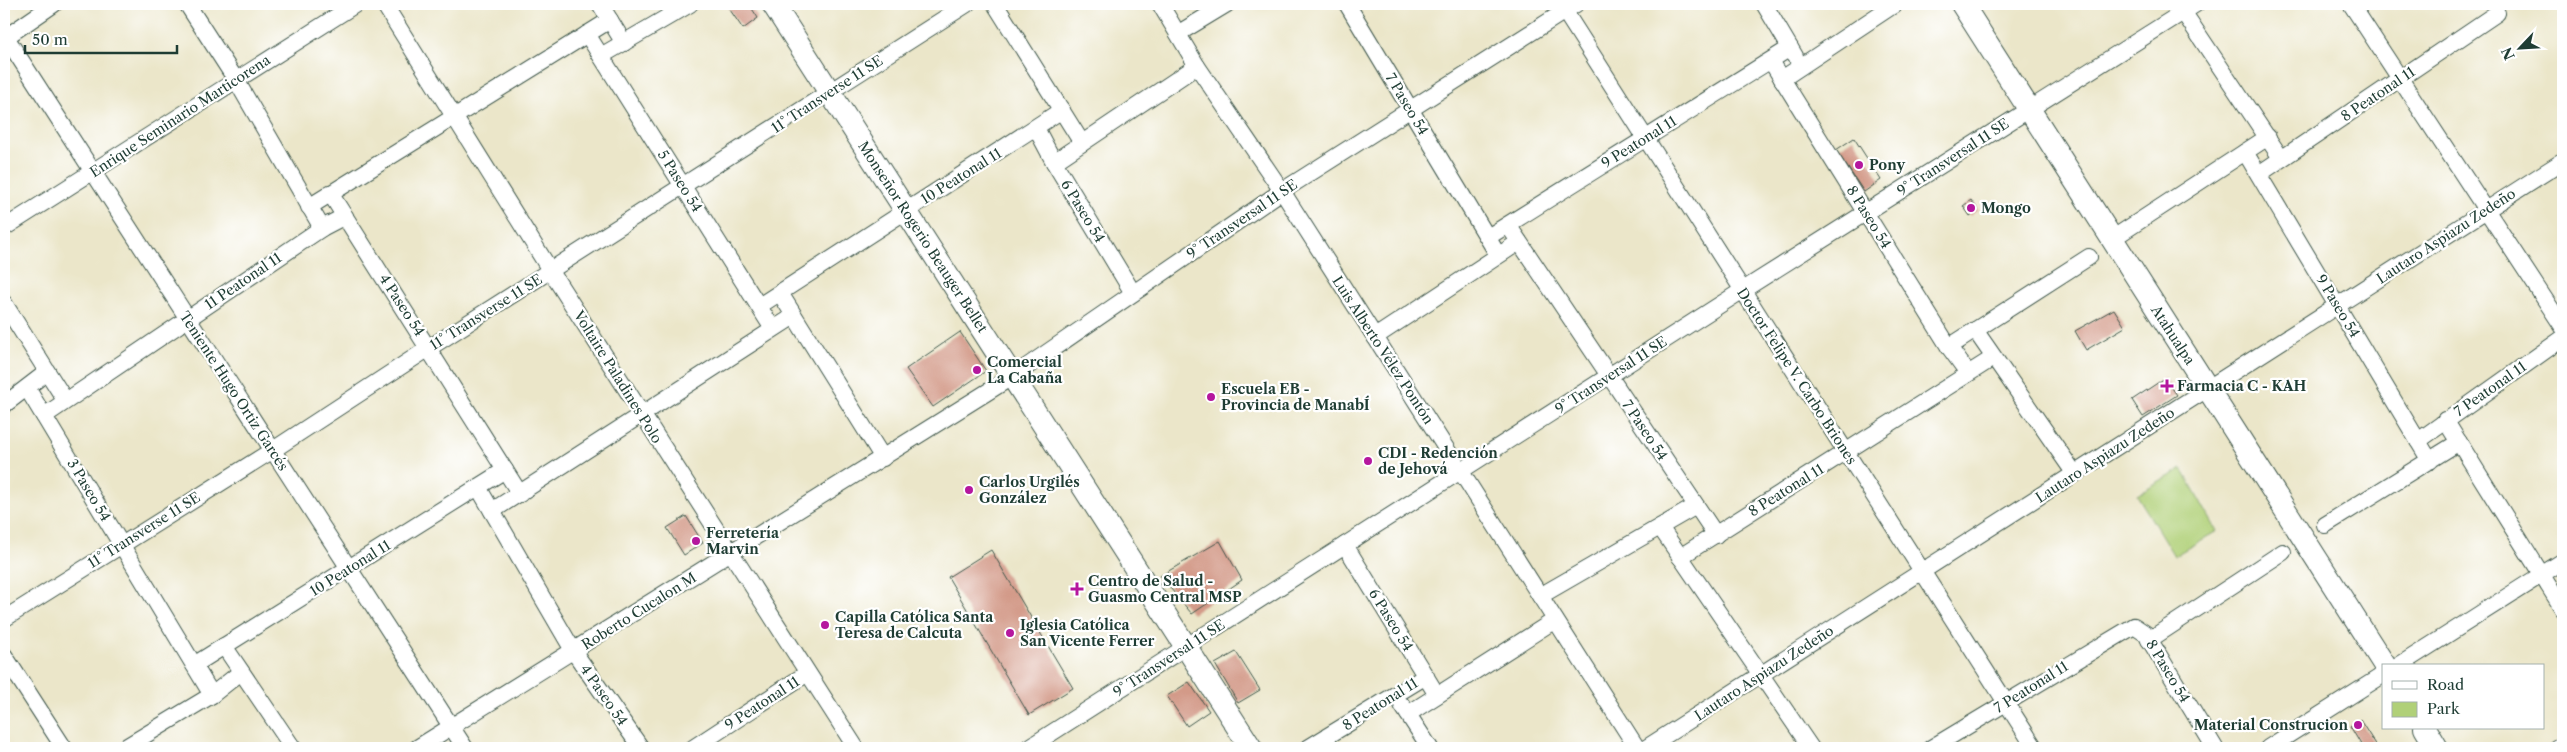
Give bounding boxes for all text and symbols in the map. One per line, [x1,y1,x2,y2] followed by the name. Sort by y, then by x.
[25,22,178,54] scale bar
[2494,22,2544,72] north arrow
[32,30,68,49] text: 50 m
[2497,44,2519,63] text: N
[86,51,274,181] street label: Enrique Seminario Marticorena
[768,51,886,137] street label: 11° Transverse 11 SE
[2338,63,2419,125] street label: 8 Peatonal 11
[1382,70,1432,138] street label: 7 Paseo 54
[1598,112,1680,172] street label: 9 Peatonal 11
[1894,114,2012,200] street label: 9° Transversal 11 SE
[854,138,992,336] street label: Monseñor Rogerio Beauger Bellet
[917,144,1005,208] street label: 10 Peatonal 11
[654,147,706,215] street label: 5 Paseo 54
[1869,156,1905,174] place label: Pony
[1853,159,1865,171] marker: Pony
[1183,175,1301,263] street label: 9° Transversal 11 SE
[1057,176,1109,246] street label: 6 Paseo 54
[1843,182,1895,252] street label: 8 Paseo 54
[2373,184,2519,288] street label: Lautaro Aspiazu Zedeño
[1981,199,2031,217] place label: Mongo
[1965,202,1977,214] marker: Mongo
[201,249,285,313] street label: 11 Peatonal 11
[426,270,546,354] street label: 11° Transverse 11 SE
[375,271,429,339] street label: 4 Paseo 54
[2312,271,2364,341] street label: 9 Paseo 54
[1328,273,1438,428] street label: Luis Alberto Vélez Pontón
[1733,284,1861,468] street label: Doctor Felipe V. Carbo Briones
[2147,301,2199,369] street label: Atahualpa
[569,307,666,447] street label: Voltaire Paladines Polo
[176,308,292,474] street label: Teniente Hugo Ortiz Garcés
[1552,332,1670,418] street label: 9° Transversal 11 SE
[987,353,1063,387] place label: Comercial La Cabaña
[2450,357,2530,420] street label: 7 Peatonal 11
[971,364,983,376] marker: Comercial La Cabaña
[2177,377,2307,395] place label: Farmacia C - KAH
[1221,380,1370,414] place label: Escuela EB - Provincia de ManabÍ
[2161,380,2173,392] marker: Farmacia C - KAH
[1205,391,1217,403] marker: Escuela EB - Provincia de ManabÍ
[1618,396,1672,464] street label: 7 Paseo 54
[2032,403,2178,507] street label: Lautaro Aspiazu Zedeño
[1378,444,1498,478] place label: CDI - Redención de Jehová
[63,455,115,525] street label: 3 Paseo 54
[1362,455,1374,467] marker: CDI - Redención de Jehová
[1745,460,1827,520] street label: 8 Peatonal 11
[979,473,1080,507] place label: Carlos Urgilés González
[963,484,975,496] marker: Carlos Urgilés González
[84,488,204,572] street label: 11° Transverse 11 SE
[706,524,780,558] place label: Ferretería Marvin
[690,535,702,547] marker: Ferretería Marvin
[306,536,394,600] street label: 10 Peatonal 11
[578,568,700,654] street label: Roberto Cucalon M
[1088,572,1242,606] place label: Centro de Salud - Guasmo Central MSP
[1070,582,1084,596] marker: Centro de Salud - Guasmo Central MSP
[1365,585,1417,655] street label: 6 Paseo 54
[835,608,994,642] place label: Capilla Católica Santa Teresa de Calcuta
[1110,615,1228,701] street label: 9° Transversal 11 SE
[1020,616,1155,650] place label: Iglesia Católica San Vicente Ferrer
[819,619,831,631] marker: Capilla Católica Santa Teresa de Calcuta
[1691,621,1837,725] street label: Lautaro Aspiazu Zedeño
[1004,627,1016,639] marker: Iglesia Católica San Vicente Ferrer
[2142,636,2194,706] street label: 8 Paseo 54
[1991,657,2072,717] street label: 7 Peatonal 11
[576,661,632,729] street label: 4 Paseo 54
[2382,664,2544,730] legend
[721,672,803,734] street label: 9 Peatonal 11
[1339,674,1421,734] street label: 8 Peatonal 11
[2427,675,2464,694] text: Road
[2427,699,2461,718] text: Park
[2194,716,2348,734] place label: Material Construcion
[2352,719,2364,731] marker: Material Construcion

